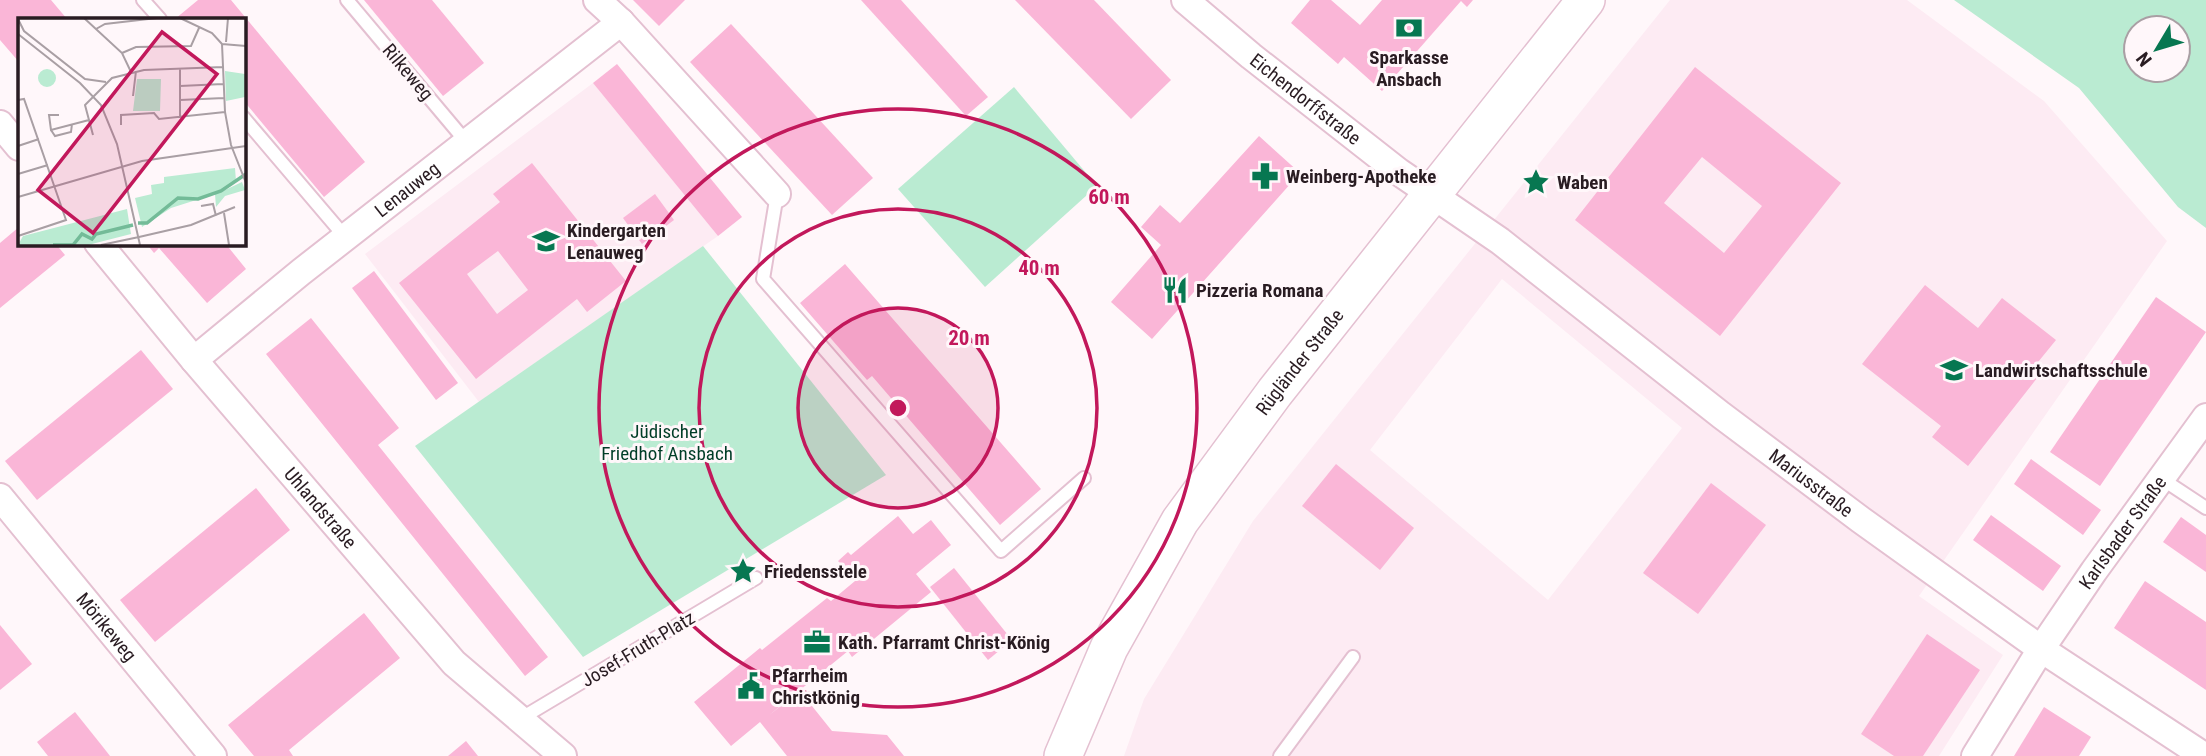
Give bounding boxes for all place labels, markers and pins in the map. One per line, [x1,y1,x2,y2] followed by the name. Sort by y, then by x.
[1394,13,1424,43] bank icon: Sparkasse Ansbach
[1369,46,1449,91] place label: Sparkasse Ansbach
[1250,161,1280,191] pharmacy icon: Weinberg-Apotheke
[1286,165,1436,188] place label: Weinberg-Apotheke
[1521,167,1551,197] place icon: Waben
[1557,171,1608,194] place label: Waben
[567,219,666,264] place label: Kindergarten Lenauweg
[531,226,561,256] school or university icon: Kindergarten Lenauweg
[1160,275,1190,305] restaurant icon: Pizzeria Romana
[1196,279,1323,302] place label: Pizzeria Romana
[1939,355,1969,385] school or university icon: Landwirtschaftsschule
[1975,359,2148,382] place label: Landwirtschaftsschule
[886,396,910,420] centre of rings
[728,556,758,586] place icon: Friedensstele
[764,560,867,583] place label: Friedensstele
[802,627,832,657] office icon: Kath. Pfarramt Christ-König
[838,631,1050,654] place label: Kath. Pfarramt Christ-König
[772,664,860,709] place label: Pfarrheim Christkönig
[736,671,766,701] public building icon: Pfarrheim Christkönig

